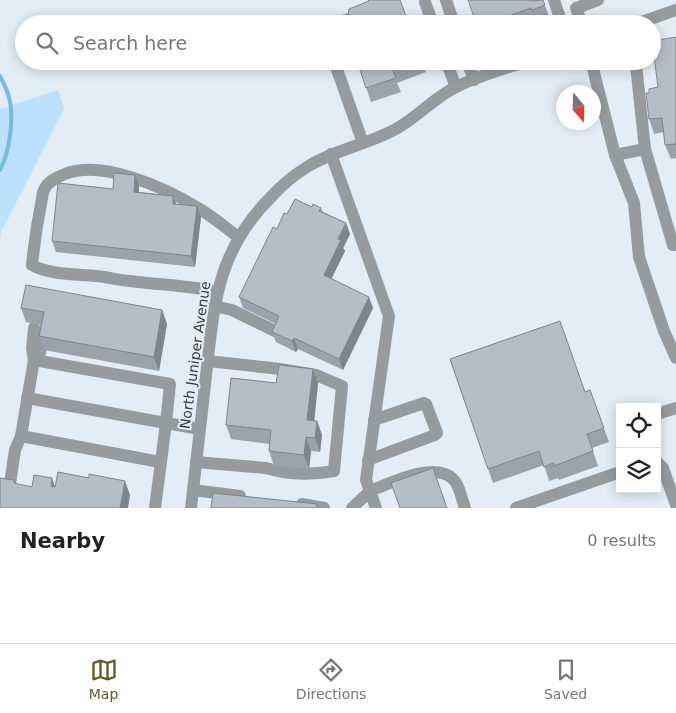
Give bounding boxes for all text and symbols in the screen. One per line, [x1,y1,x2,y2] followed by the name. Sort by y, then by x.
[15,15,661,70] search box
[33,29,61,57] icon: search
[73,32,187,54] text: Search here
[556,85,601,130] north arrow
[177,280,213,430] street label: North Juniper Avenue
[616,403,661,493] map controls
[616,403,661,448] button: locate
[616,448,661,493] button: layers
[20,529,105,553] text: Nearby
[587,531,656,550] text: 0 results
[89,656,118,702] tab: Map
[296,656,366,702] tab: Directions
[544,656,587,702] tab: Saved

